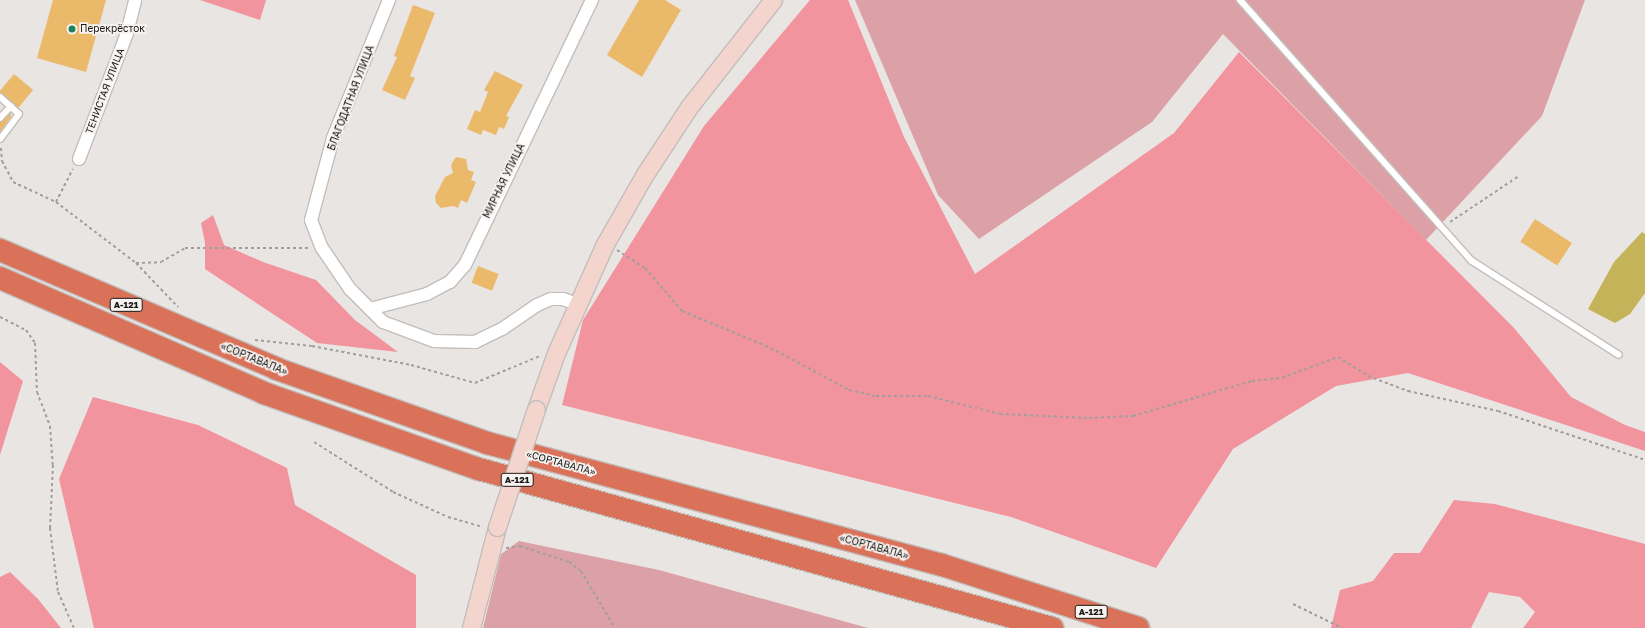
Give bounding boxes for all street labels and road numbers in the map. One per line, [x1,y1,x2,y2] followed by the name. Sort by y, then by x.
[325,44,377,152] street label: БЛАГОДАТНАЯ УЛИЦА
[83,46,127,136] street label: ТЕНИСТАЯ УЛИЦА
[481,142,527,220] street label: МИРНАЯ УЛИЦА
[109,298,143,312] road number: А-121
[219,340,289,378] street label: «СОРТАВАЛА»
[525,448,597,478] street label: «СОРТАВАЛА»
[500,473,534,487] road number: А-121
[838,532,910,562] street label: «СОРТАВАЛА»
[1074,605,1108,619] road number: А-121

